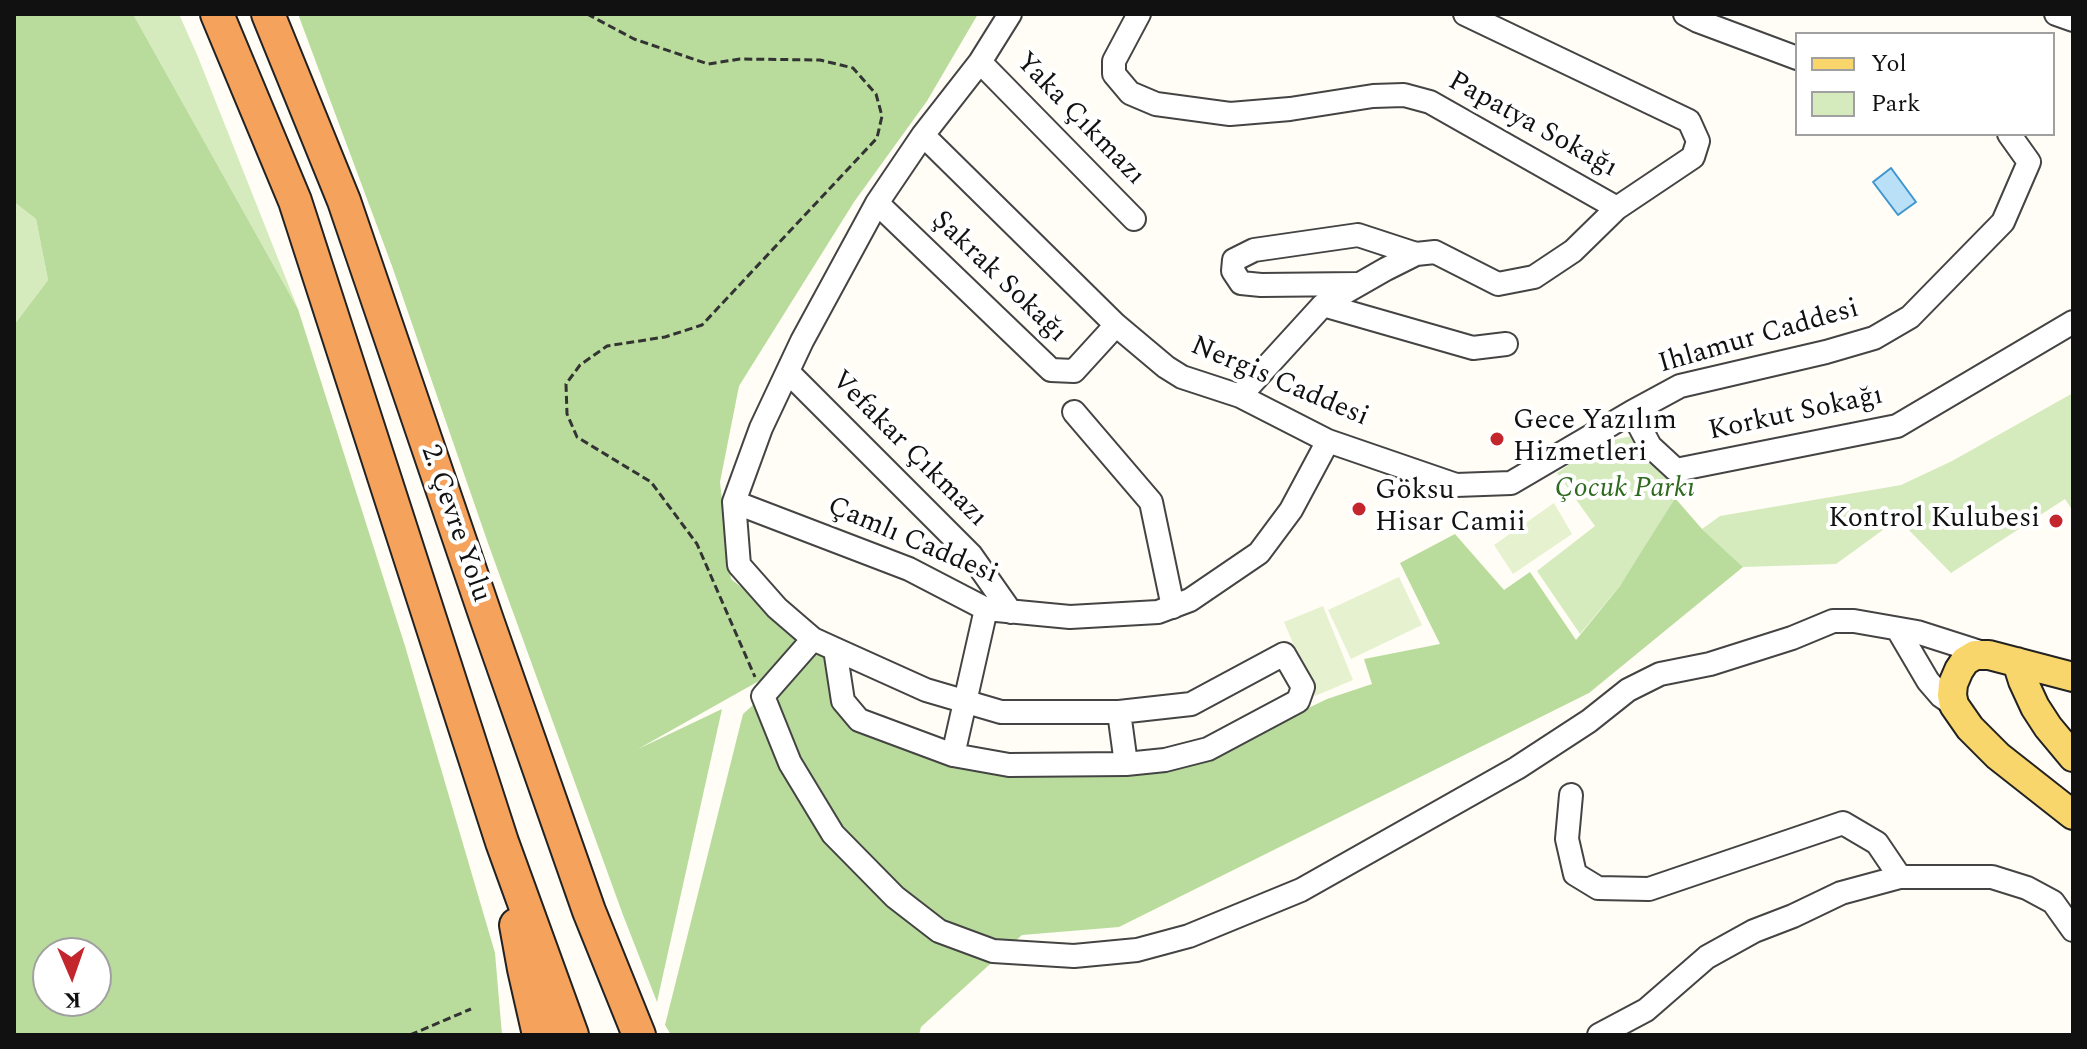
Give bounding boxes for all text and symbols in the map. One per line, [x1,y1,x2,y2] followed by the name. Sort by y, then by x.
[1795,32,2055,136] legend
[1007,46,1151,194] street label: Yaka Çıkmazı
[1871,46,1907,82] text: Yol
[1442,66,1622,186] street label: Papatya Sokağı
[1871,86,1921,122] text: Park
[923,205,1073,351] street label: Şakrak Sokağı
[1655,293,1863,383] street label: Ihlamur Caddesi
[1185,330,1373,436] street label: Nergis Caddesi
[823,365,993,535] street label: Vefakar Çıkmazı
[1706,380,1886,450] street label: Korkut Sokağı
[1513,406,1677,472] place label: Gece Yazılım Hizmetleri
[1488,430,1506,448] marker: Gece Yazılım Hizmetleri
[411,441,497,607] street label: 2. Çevre Yolu
[1555,474,1695,508] park label: Çocuk Parkı
[1375,476,1526,542] place label: Göksu Hisar Camii
[822,491,1002,593] street label: Çamlı Caddesi
[1350,500,1368,518] marker: Göksu Hisar Camii
[1828,504,2040,538] place label: Kontrol Kulubesi
[2047,512,2065,530] marker: Kontrol Kulubesi
[32,937,112,1017] north arrow
[64,983,82,1016] text: K

